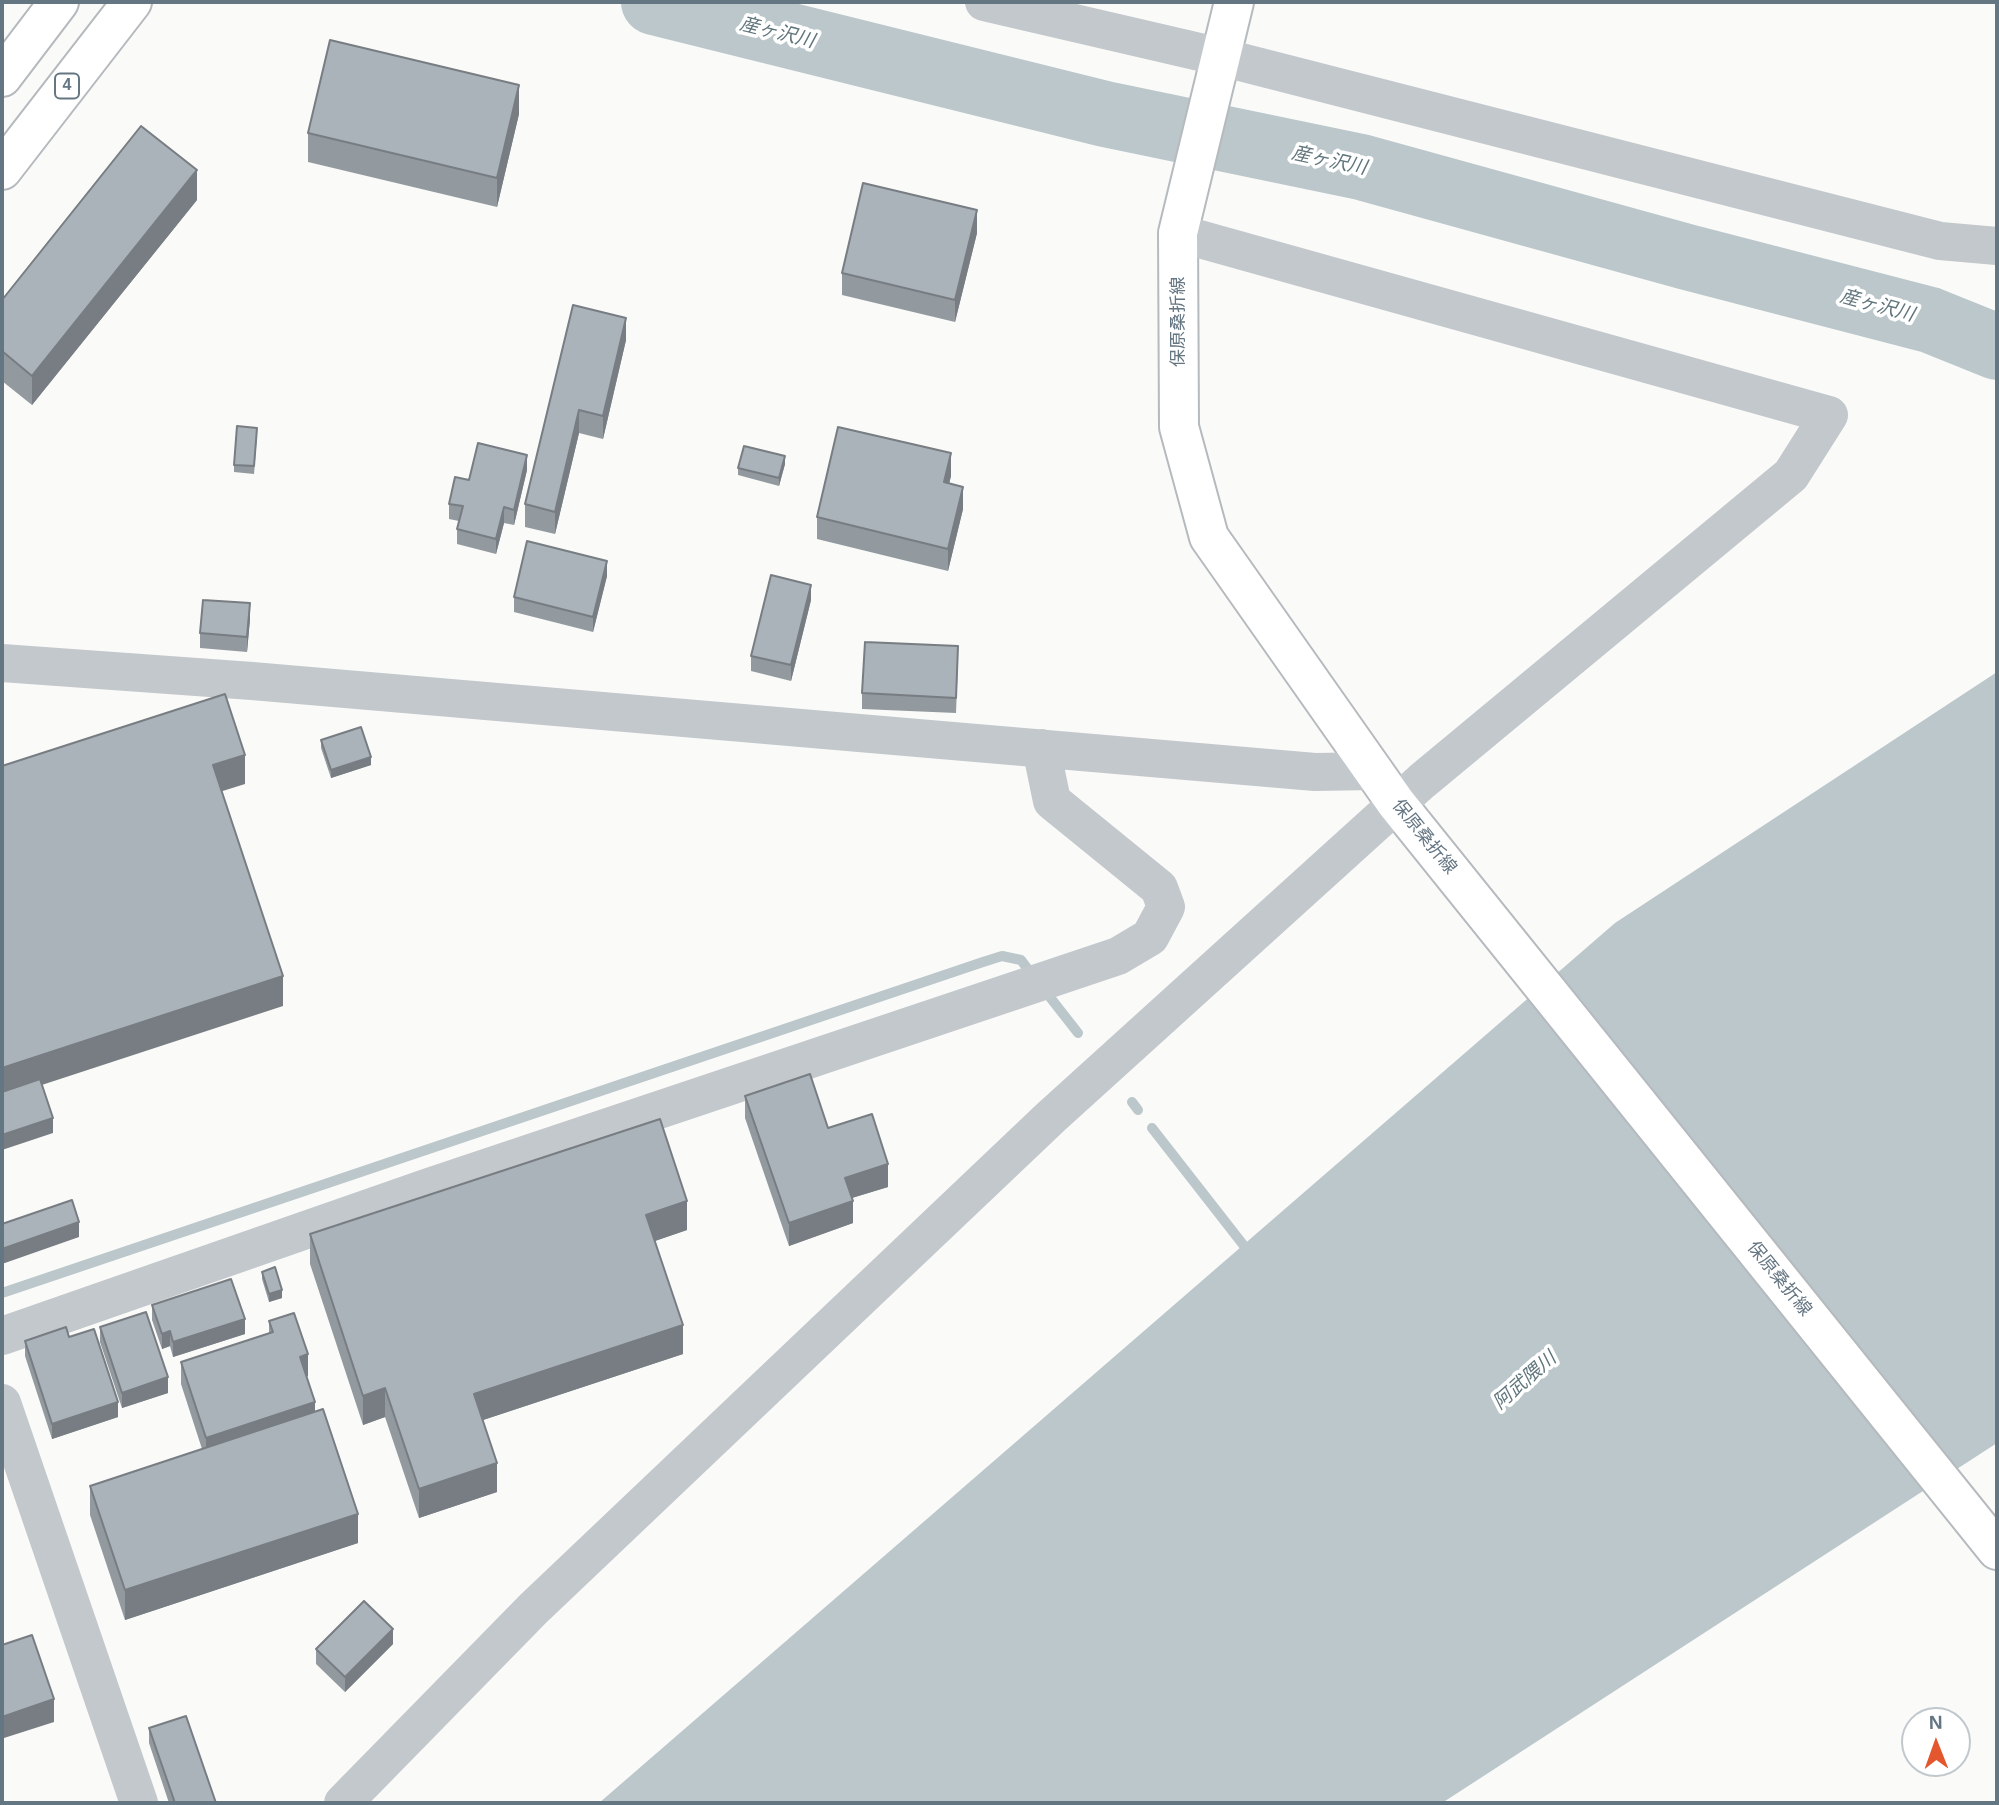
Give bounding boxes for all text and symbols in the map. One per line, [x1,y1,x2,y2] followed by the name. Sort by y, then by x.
[737,13,817,53] water label: 産ヶ沢川
[55,74,79,99] road number: 4
[1289,142,1369,180] water label: 産ヶ沢川
[1168,277,1190,367] street label: 保原桑折線
[1837,285,1917,327] water label: 産ヶ沢川
[1387,795,1461,879] street label: 保原桑折線
[1742,1237,1816,1321] street label: 保原桑折線
[1489,1347,1561,1415] water label: 阿武隈川
[1901,1707,1971,1777] north arrow
[1929,1712,1943,1733] text: N

